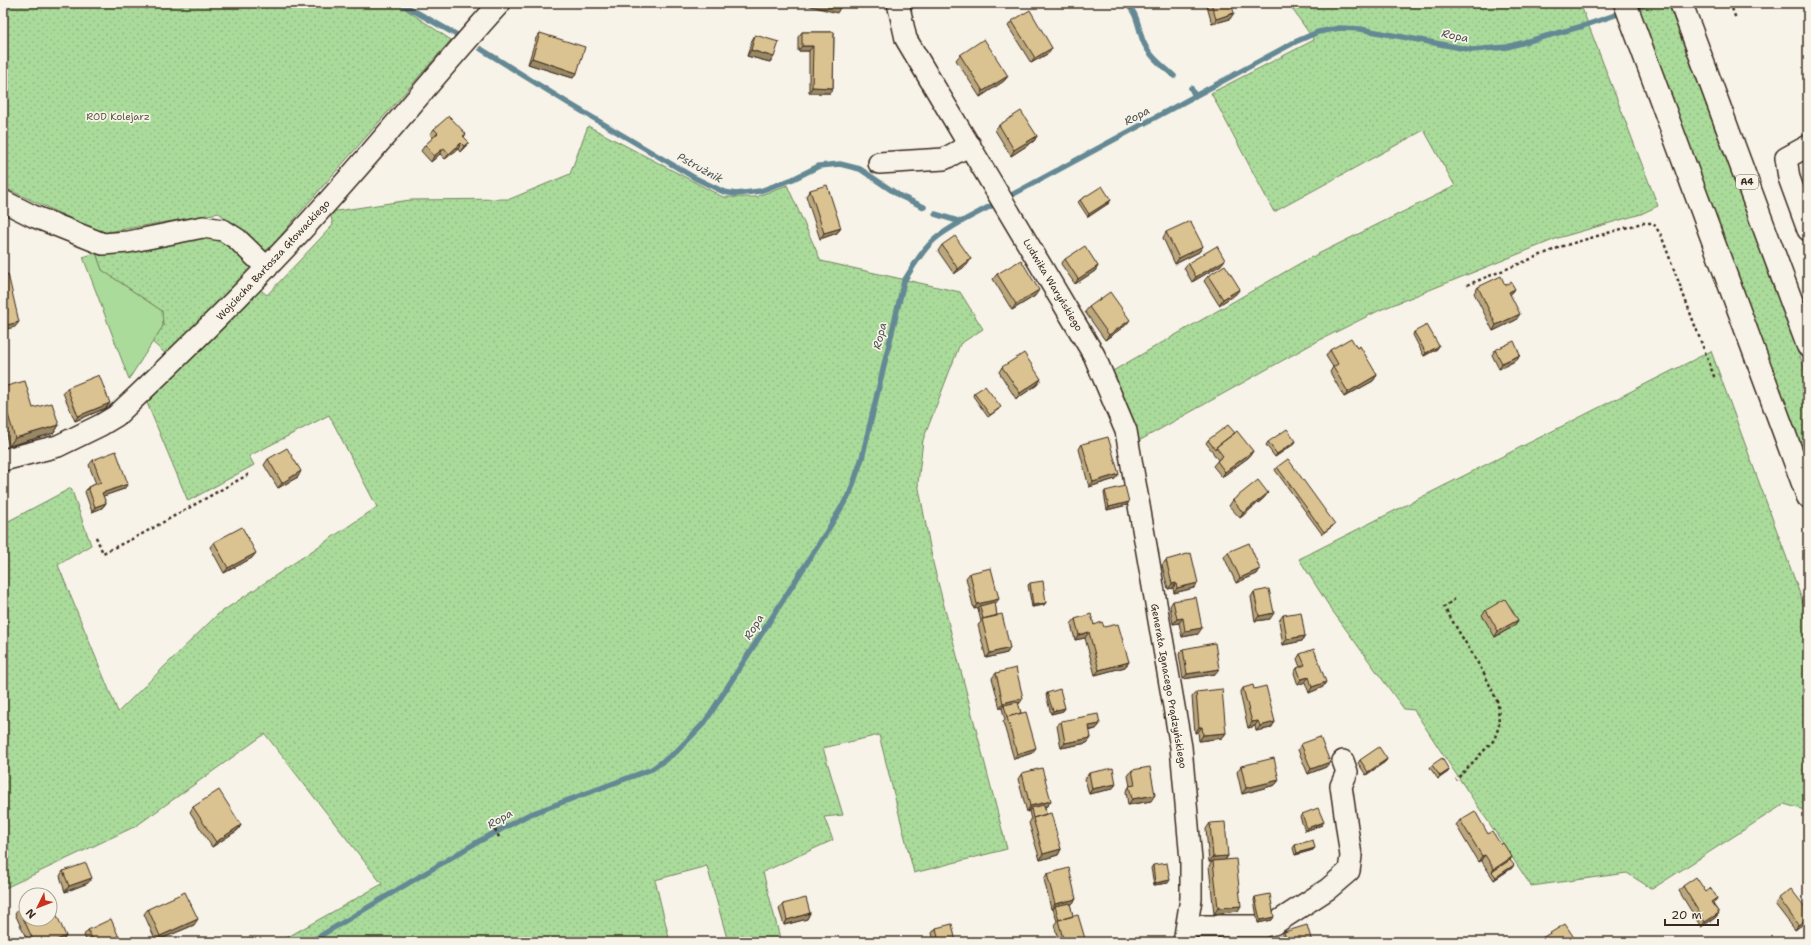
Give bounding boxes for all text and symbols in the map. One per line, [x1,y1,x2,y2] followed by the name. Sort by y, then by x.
[1440,26,1470,46] water label: Ropa
[1121,103,1153,129] water label: Ropa
[86,110,150,123] park label: ROD Kolejarz
[674,149,726,187] water label: Pstrużnik
[1736,175,1758,189] road number: A4
[214,197,332,323] street label: Wojciecha Bartosza Głowackiego
[1020,236,1086,334] street label: Ludwika Waryńskiego
[870,321,890,351] water label: Ropa
[1148,602,1190,770] street label: Generała Ignacego Prądzyńskiego
[740,611,768,643] water label: Ropa
[484,806,516,832] water label: Ropa
[18,887,58,927] north arrow
[1665,901,1718,927] scale bar
[22,905,40,922] text: N
[1671,907,1702,923] text: 20 m

